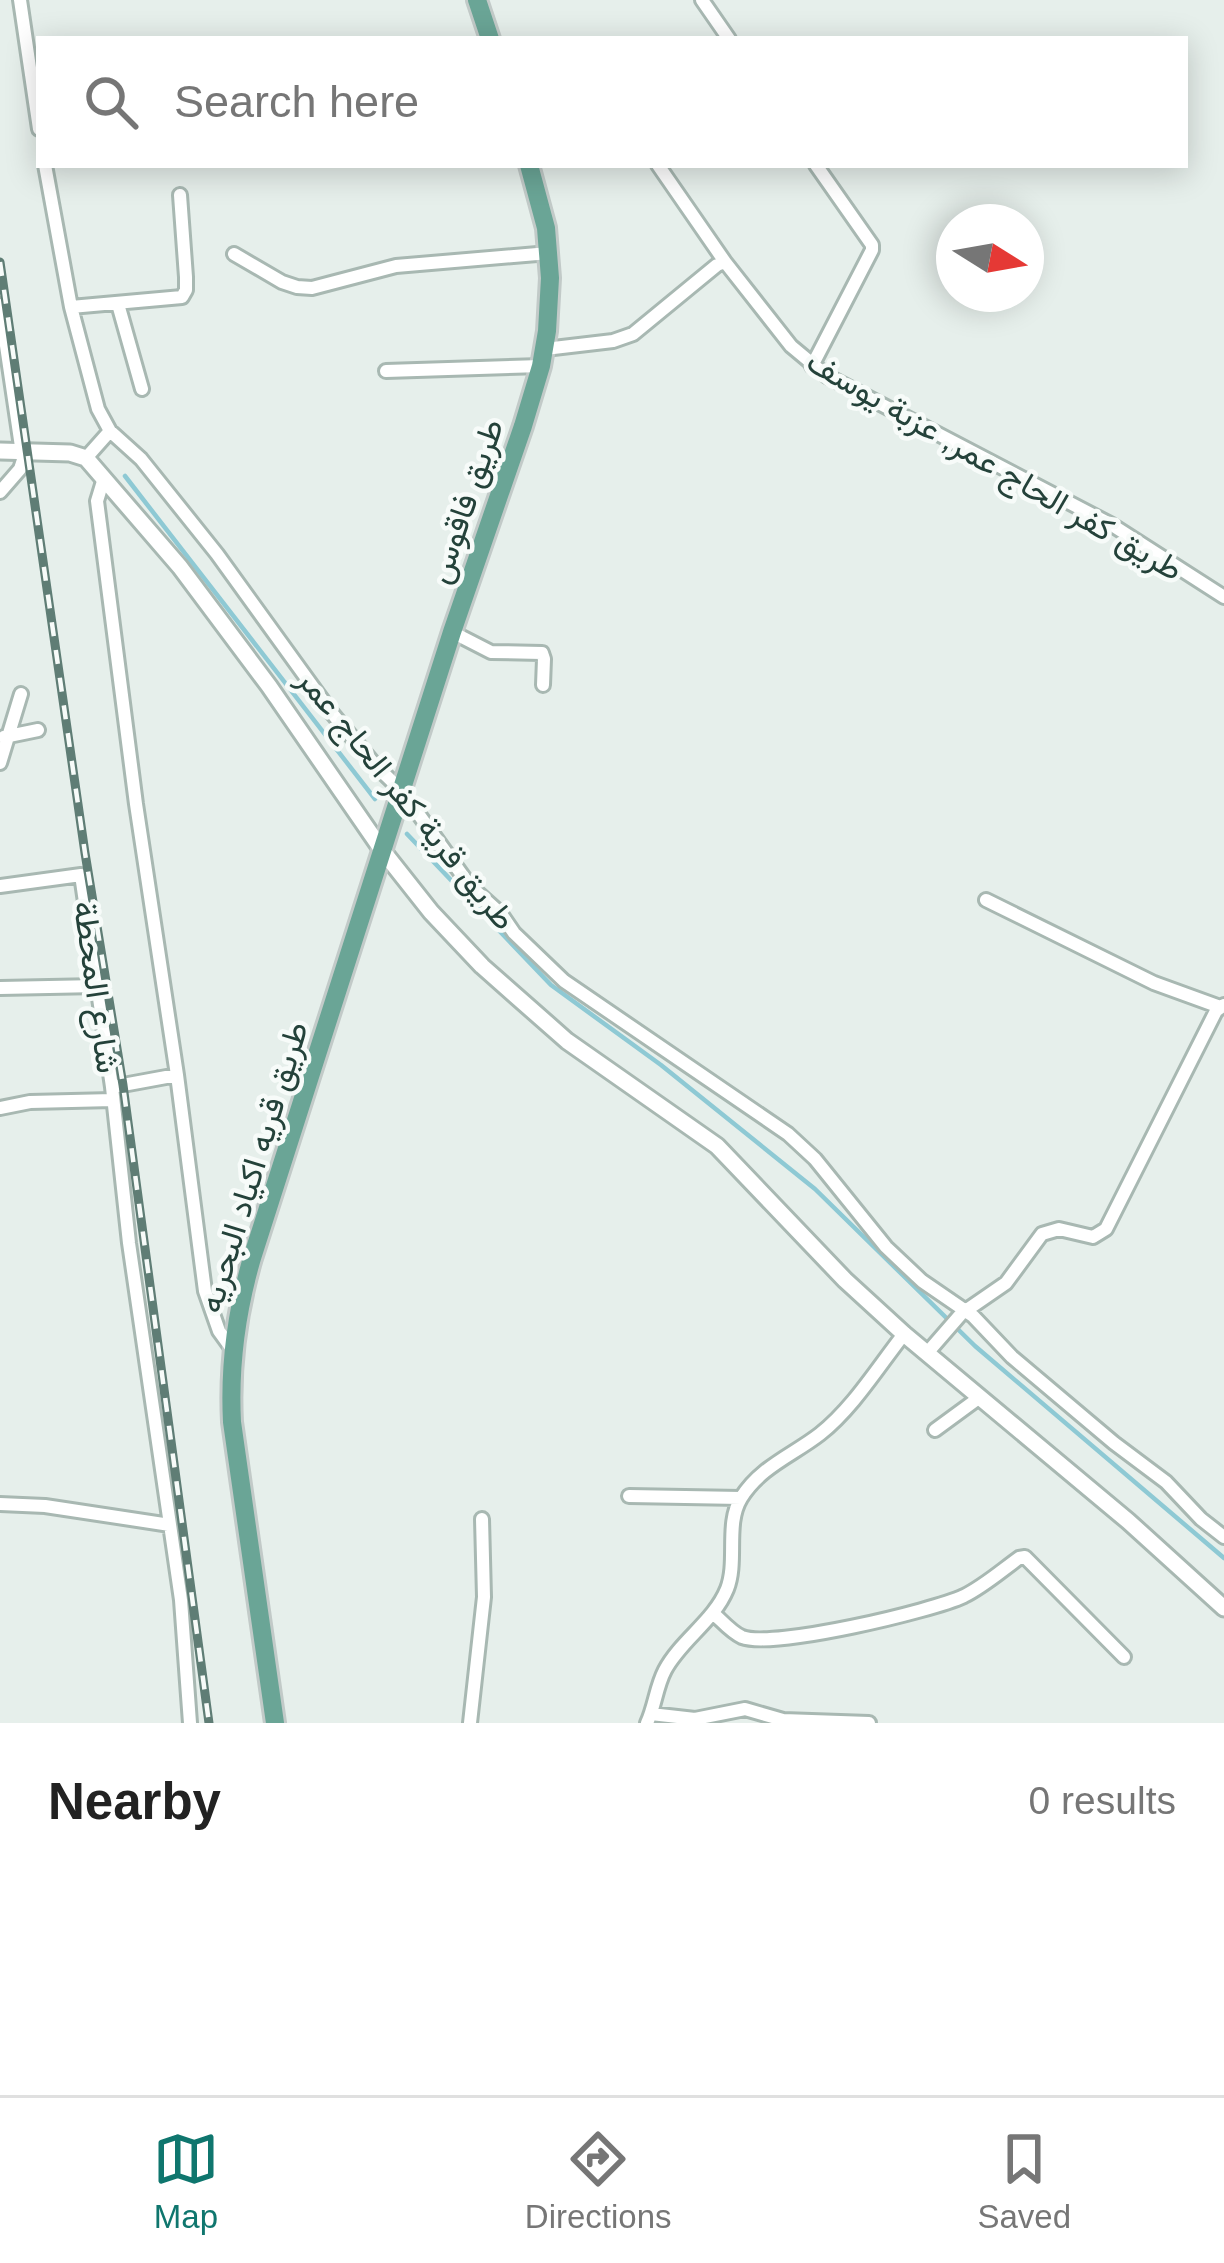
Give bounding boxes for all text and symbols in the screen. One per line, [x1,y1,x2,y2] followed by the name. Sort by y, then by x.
[36,36,1188,168] search box
[78,69,144,135] icon: search
[174,76,419,127] text: Search here
[936,204,1044,312] north arrow
[799,342,1189,591] street label: طريق كفر الحاج عمر, عزبة يوسف
[420,414,512,589] street label: طريق فاقوس
[287,660,524,939] street label: طريق قرية كفر الحاج عمر
[63,899,127,1076] street label: شارع المحطة
[191,1017,317,1318] street label: طريق قريه اكياد البحريه
[48,1773,221,1830] text: Nearby
[1029,1779,1176,1822] text: 0 results
[153,2126,219,2236] tab: Map
[525,2126,672,2236] tab: Directions
[977,2126,1071,2236] tab: Saved

